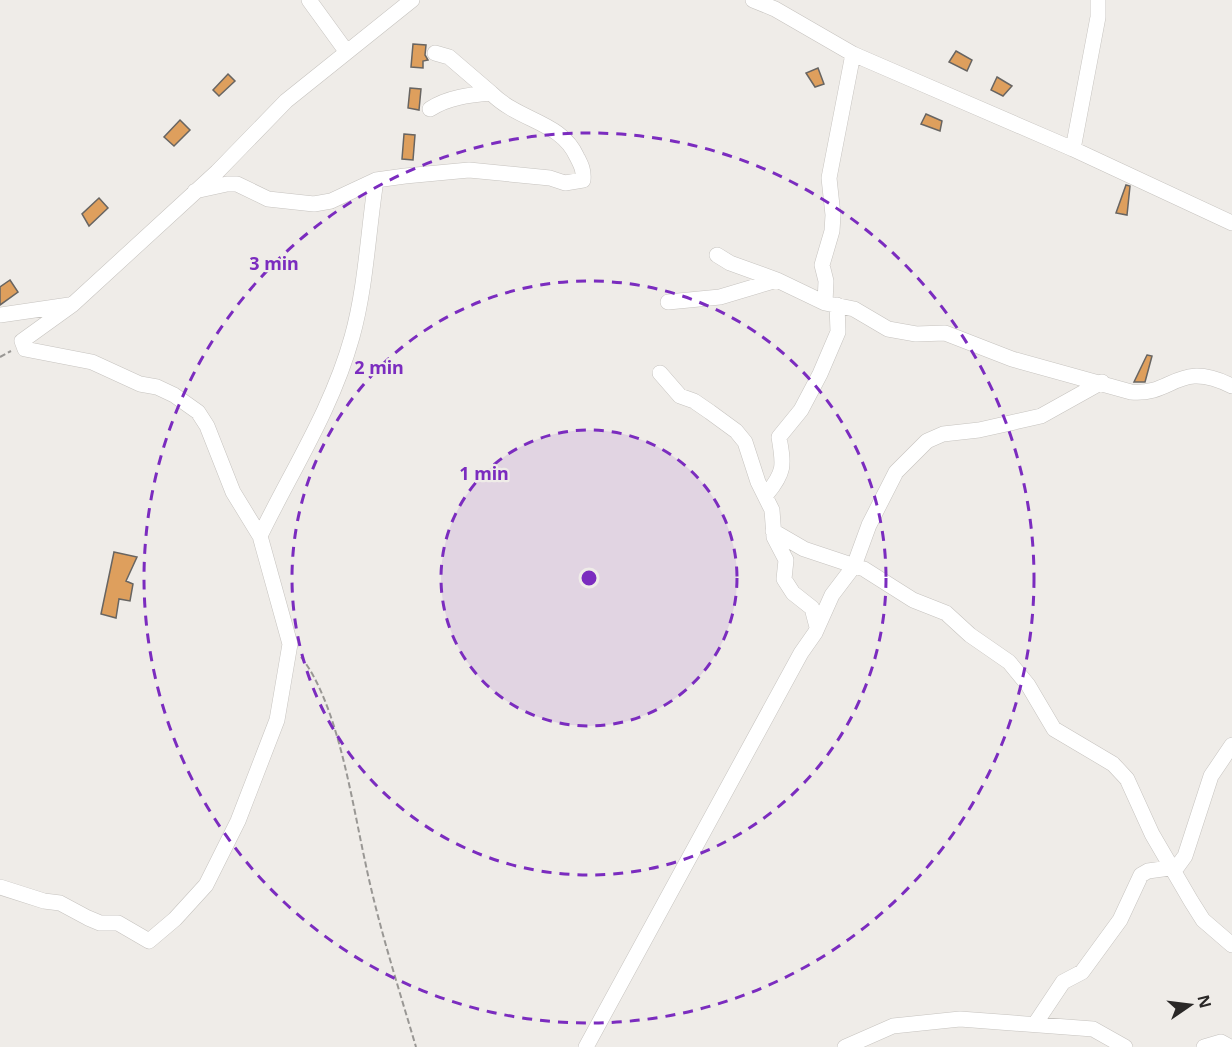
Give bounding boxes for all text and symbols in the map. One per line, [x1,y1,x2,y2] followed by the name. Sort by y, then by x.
[249,251,299,275] text: 3 min
[354,355,404,379] text: 2 min
[459,461,509,485] text: 1 min
[579,568,599,588] centre of rings
[1160,975,1220,1035] north arrow
[1192,992,1217,1010] text: N

